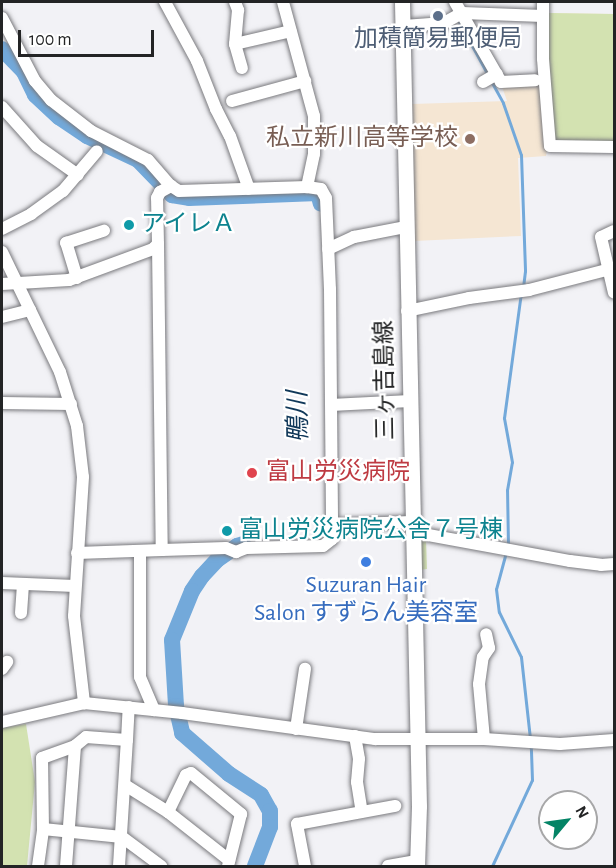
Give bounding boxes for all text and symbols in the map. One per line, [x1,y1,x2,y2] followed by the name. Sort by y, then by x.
[431,9,445,23] marker: 加積簡易郵便局
[21,18,158,56] scale bar
[354,26,522,54] place label: 加積簡易郵便局
[29,31,72,49] text: 100 m
[266,125,458,153] place label: 私立新川高等学校
[463,132,477,146] marker: 私立新川高等学校
[141,211,237,239] place label: アイレＡ
[122,218,136,232] marker: アイレＡ
[371,320,401,440] street label: 三ヶ吉島線
[283,391,315,443] water label: 鴨川
[266,459,410,487] place label: 富山労災病院
[243,464,261,482] marker: 富山労災病院
[239,517,503,545] place label: 富山労災病院公舎７号棟
[220,524,234,538] marker: 富山労災病院公舎７号棟
[359,555,373,569] marker: Suzuran Hair Salon すずらん美容室
[254,572,478,628] place label: Suzuran Hair Salon すずらん美容室
[538,790,598,850] north arrow
[572,803,592,821] text: N

